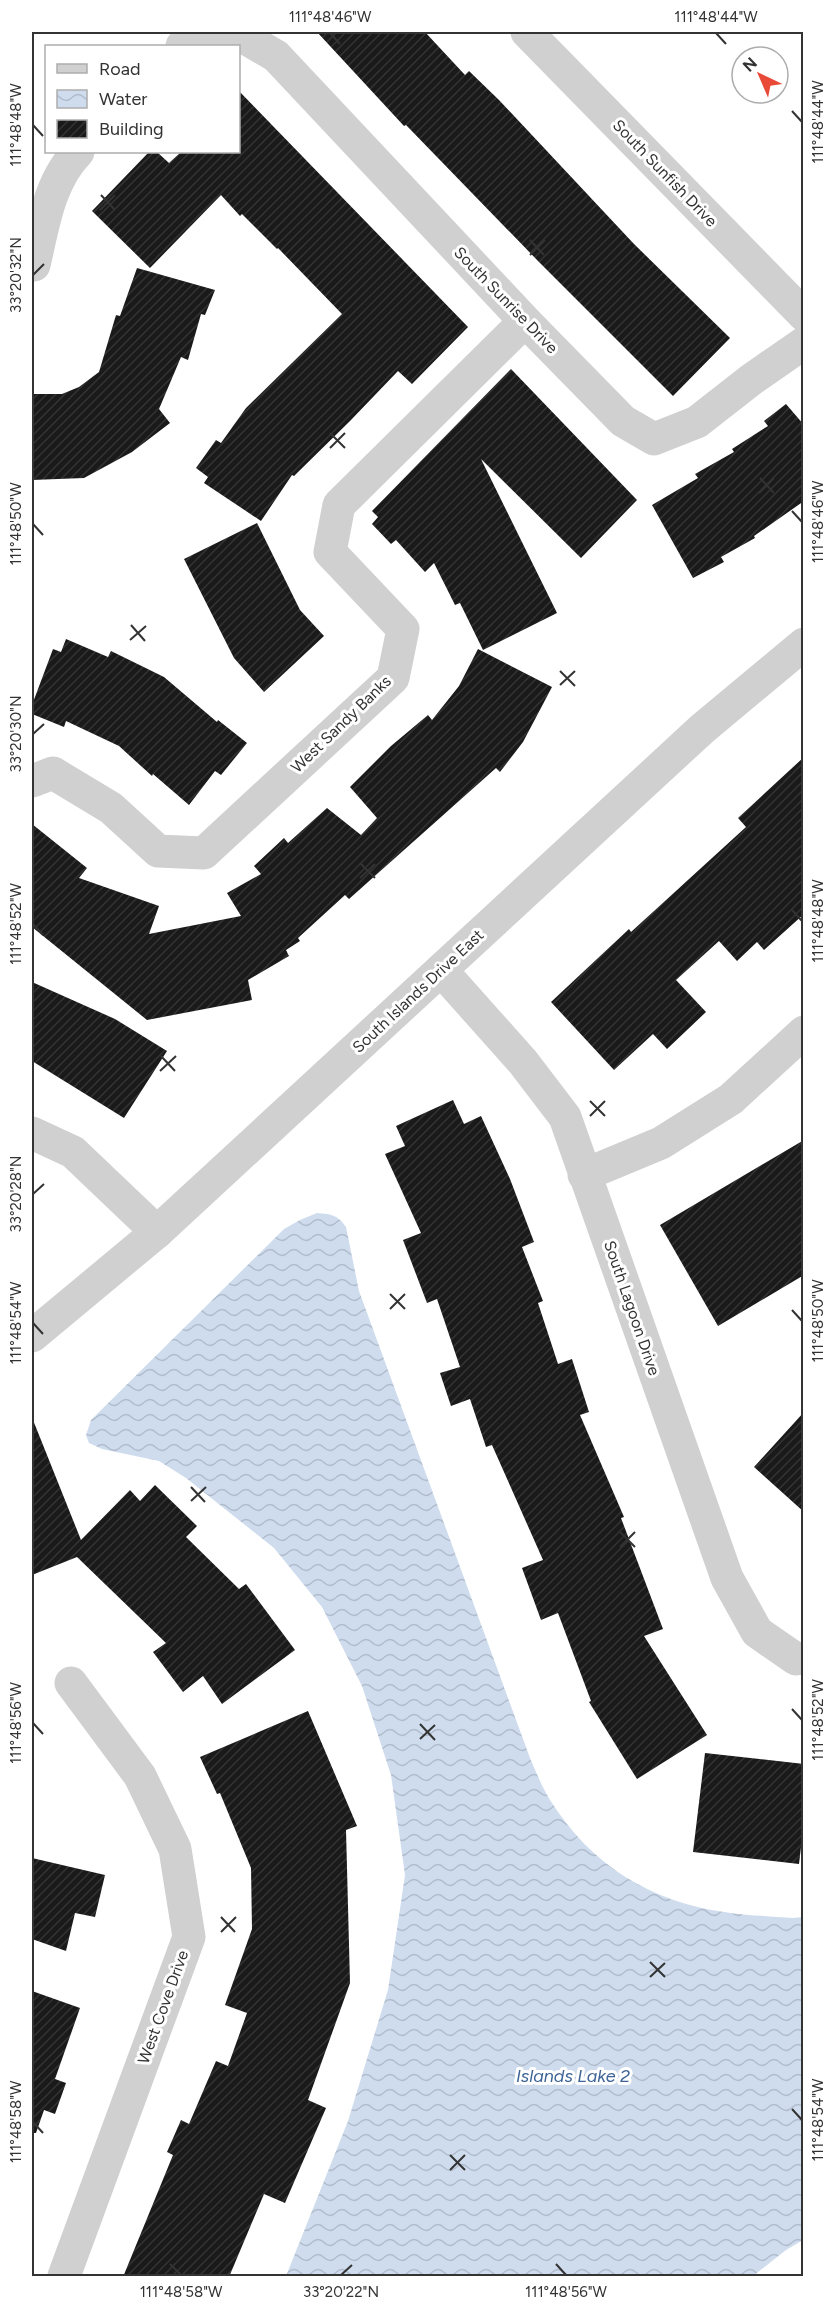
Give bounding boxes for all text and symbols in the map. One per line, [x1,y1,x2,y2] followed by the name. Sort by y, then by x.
[289,8,372,26] text: 111°48'46"W
[674,8,758,26] text: 111°48'44"W
[45,45,240,153] legend
[730,45,790,105] north arrow
[739,53,761,76] text: N
[99,58,140,80] text: Road
[809,80,827,164] text: 111°48'44"W
[7,83,25,167] text: 111°48'48"W
[99,88,147,110] text: Water
[609,115,721,231] street label: South Sunfish Drive
[99,118,164,140] text: Building
[7,237,25,313] text: 33°20'32"N
[450,243,562,357] street label: South Sunrise Drive
[809,480,827,563] text: 111°48'46"W
[7,482,25,566] text: 111°48'50"W
[287,671,395,777] street label: West Sandy Banks
[7,695,25,773] text: 33°20'30"N
[809,879,827,963] text: 111°48'48"W
[7,882,25,965] text: 111°48'52"W
[349,925,487,1057] street label: South Islands Drive East
[7,1156,25,1232] text: 33°20'28"N
[600,1238,664,1378] street label: South Lagoon Drive
[809,1279,827,1363] text: 111°48'50"W
[7,1281,25,1364] text: 111°48'54"W
[809,1678,827,1761] text: 111°48'52"W
[7,1681,25,1764] text: 111°48'56"W
[134,1947,192,2066] street label: West Cove Drive
[516,2065,630,2087] water label: Islands Lake 2
[809,2078,827,2161] text: 111°48'54"W
[7,2080,25,2163] text: 111°48'58"W
[140,2283,223,2301] text: 111°48'58"W
[303,2283,379,2301] text: 33°20'22"N
[525,2283,608,2301] text: 111°48'56"W

